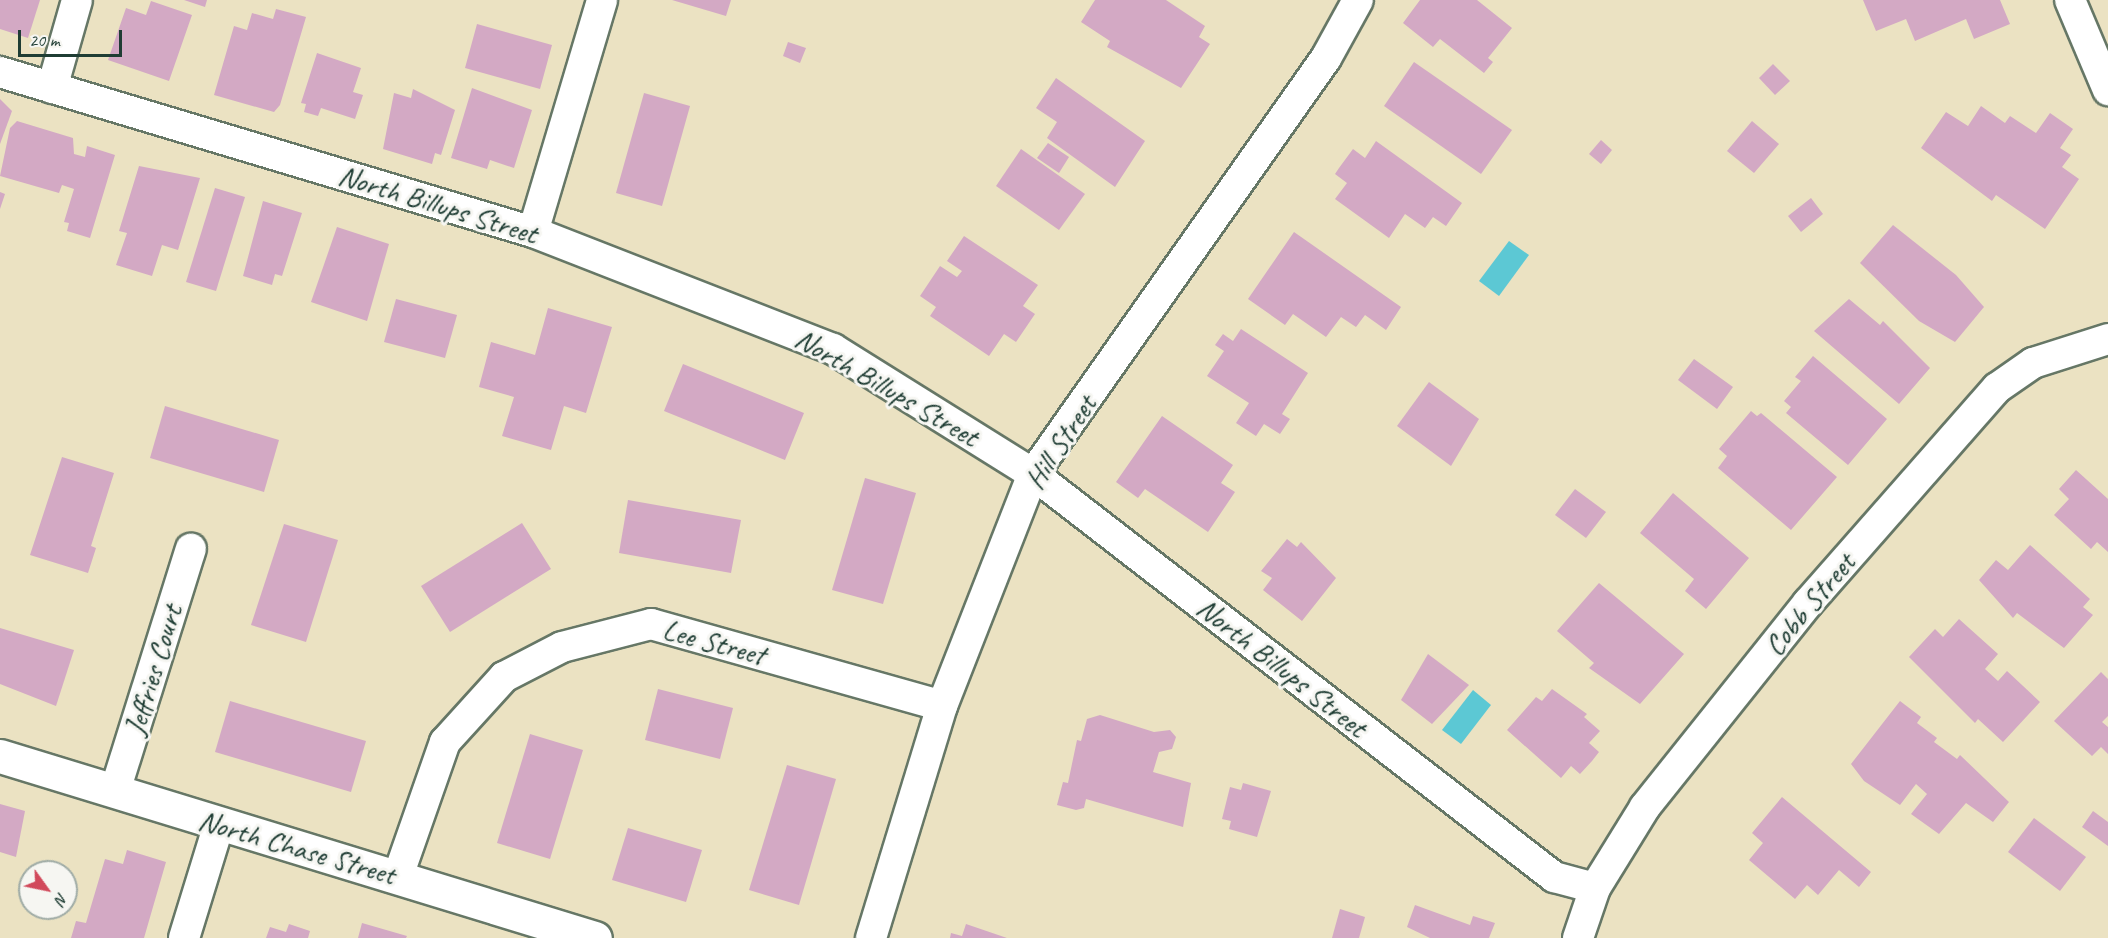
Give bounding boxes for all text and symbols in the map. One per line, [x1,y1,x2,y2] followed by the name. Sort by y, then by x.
[21,18,124,56] scale bar
[29,29,60,51] text: 20 m
[334,157,542,251] street label: North Billups Street
[788,320,986,454] street label: North Billups Street
[1016,388,1104,496] street label: Hill Street
[1756,545,1862,663] street label: Cobb Street
[1189,589,1375,745] street label: North Billups Street
[116,601,190,739] street label: Jeffries Court
[659,611,769,673] street label: Lee Street
[194,802,400,892] street label: North Chase Street
[18,860,78,920] north arrow
[50,889,73,908] text: N

